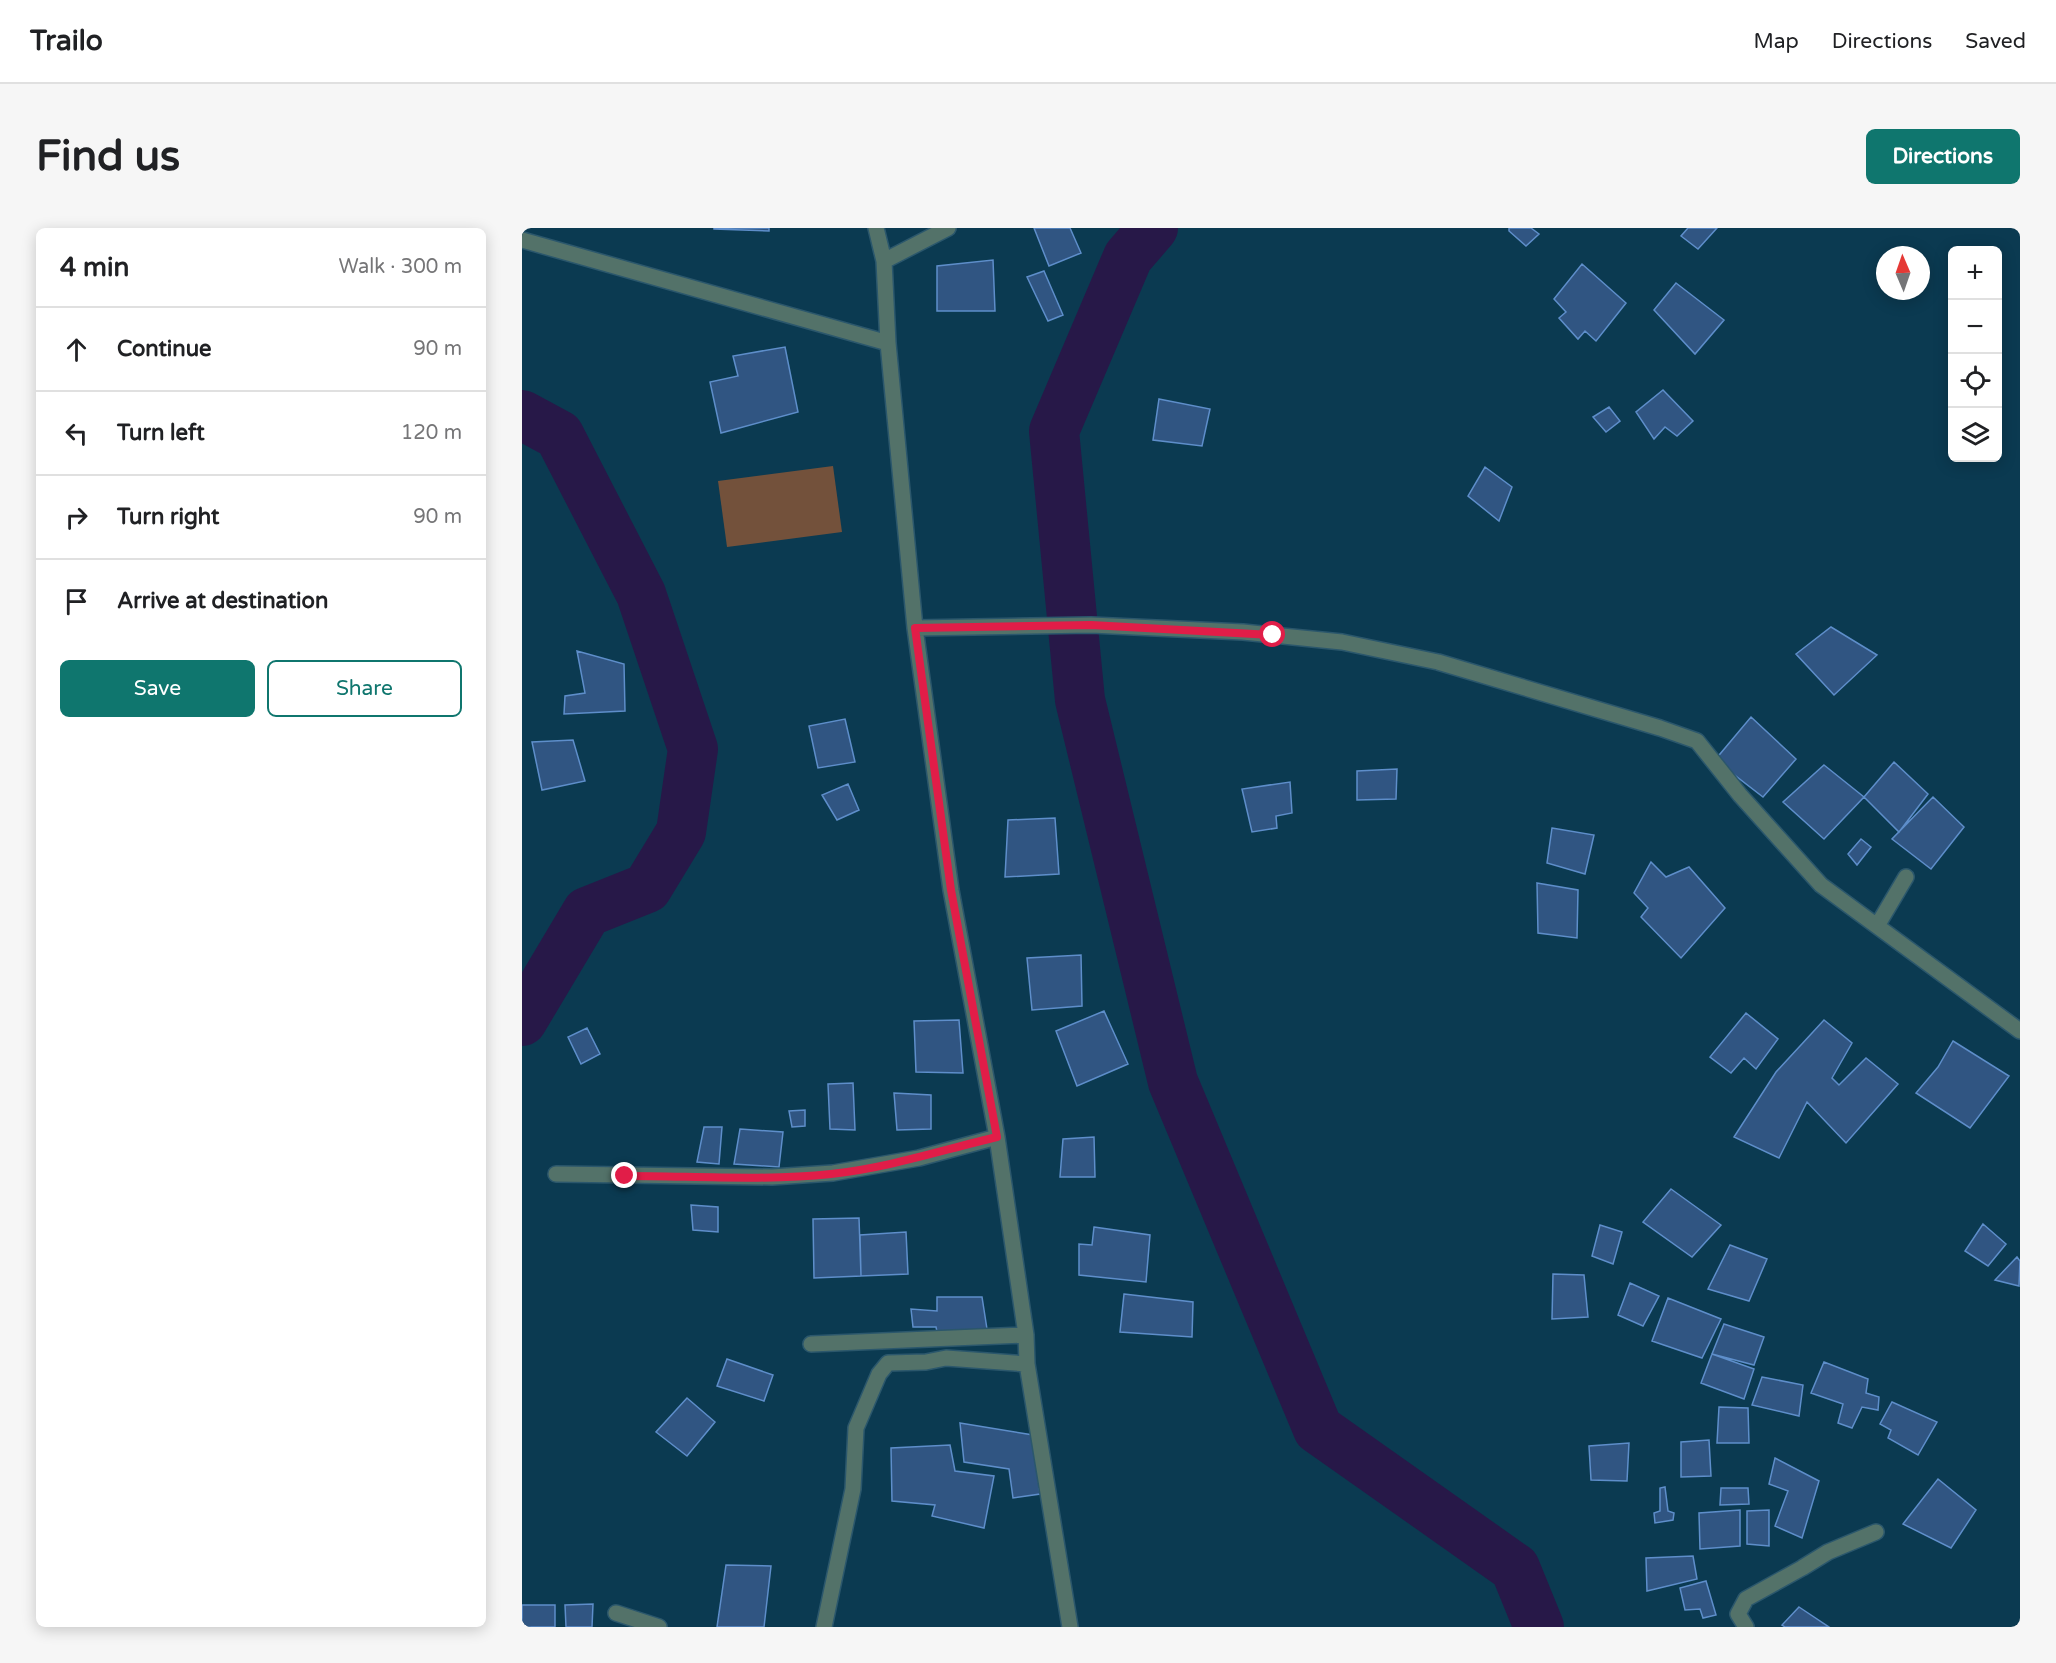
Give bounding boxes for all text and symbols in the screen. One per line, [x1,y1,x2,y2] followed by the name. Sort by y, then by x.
[30,24,103,58] text: Trailo
[1753,29,1799,54] text: Map
[1832,29,1932,54] text: Directions
[1965,29,2026,54] text: Saved
[1866,129,2020,184] button: Directions
[36,131,180,182] text: Find us
[1876,246,1930,300] north arrow
[1948,246,2002,462] map controls
[1948,246,2002,300] button: +
[60,252,129,283] text: 4 min
[339,255,462,279] text: Walk · 300 m
[1948,300,2002,354] button: −
[60,333,93,366] icon: ahead
[117,336,212,362] text: Continue
[413,337,462,361] text: 90 m
[1948,354,2002,408] button: locate
[1948,408,2002,462] button: layers
[60,417,93,450] icon: left
[117,420,205,446] text: Turn left
[401,421,462,445] text: 120 m
[60,501,93,534] icon: right
[117,504,219,530] text: Turn right
[413,505,462,529] text: 90 m
[60,585,93,618] icon: arrive
[117,588,328,614] text: Arrive at destination
[1259,621,1285,647] route start
[60,660,255,717] button: Save
[267,660,462,717] button: Share
[611,1162,637,1188] route end

